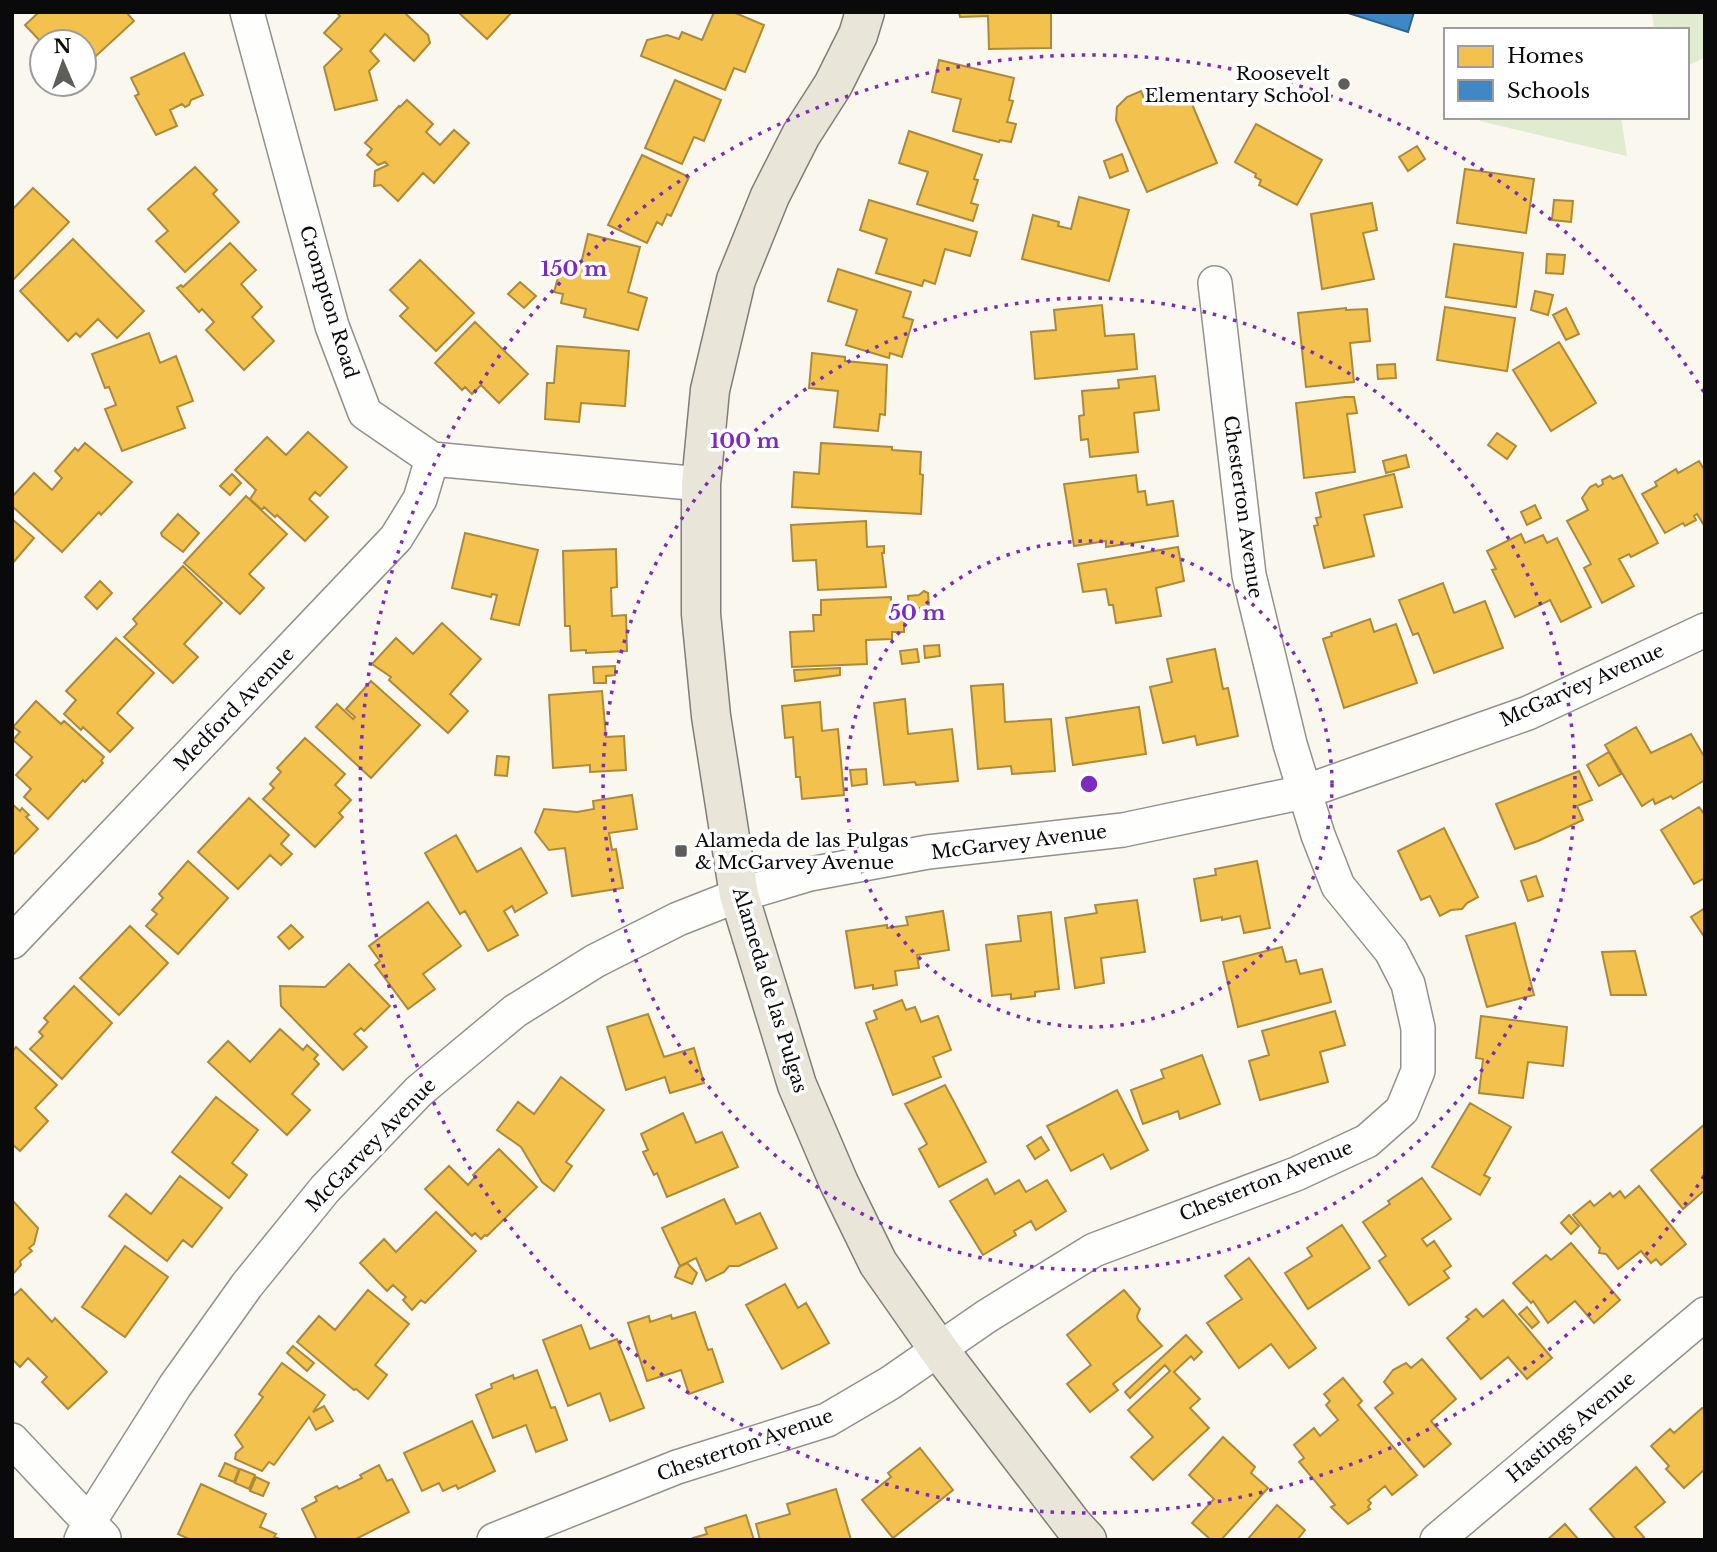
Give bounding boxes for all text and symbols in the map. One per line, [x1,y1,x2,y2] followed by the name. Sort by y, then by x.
[28,28,98,98] north arrow
[1444,28,1689,119] legend
[53,35,72,58] text: N
[1507,43,1584,69] text: Homes
[1144,62,1331,107] place label: Roosevelt Elementary School
[1336,76,1352,92] marker: Roosevelt Elementary School
[1507,78,1590,104] text: Schools
[295,223,363,381] street label: Crompton Road
[541,256,607,282] text: 150 m
[1219,414,1267,600] street label: Chesterton Avenue
[710,428,780,454] text: 100 m
[888,600,946,626] text: 50 m
[1496,639,1668,731] street label: McGarvey Avenue
[169,642,299,776] street label: Medford Avenue
[1077,772,1101,796] centre of rings
[930,820,1108,864] street label: McGarvey Avenue
[694,829,909,874] place label: Alameda de las Pulgas & McGarvey Avenue
[673,843,689,859] marker: Alameda de las Pulgas & McGarvey Avenue
[727,884,812,1096] street label: Alameda de las Pulgas
[301,1073,441,1217] street label: McGarvey Avenue
[1176,1136,1356,1226] street label: Chesterton Avenue
[1502,1367,1640,1487] street label: Hastings Avenue
[654,1404,836,1486] street label: Chesterton Avenue

